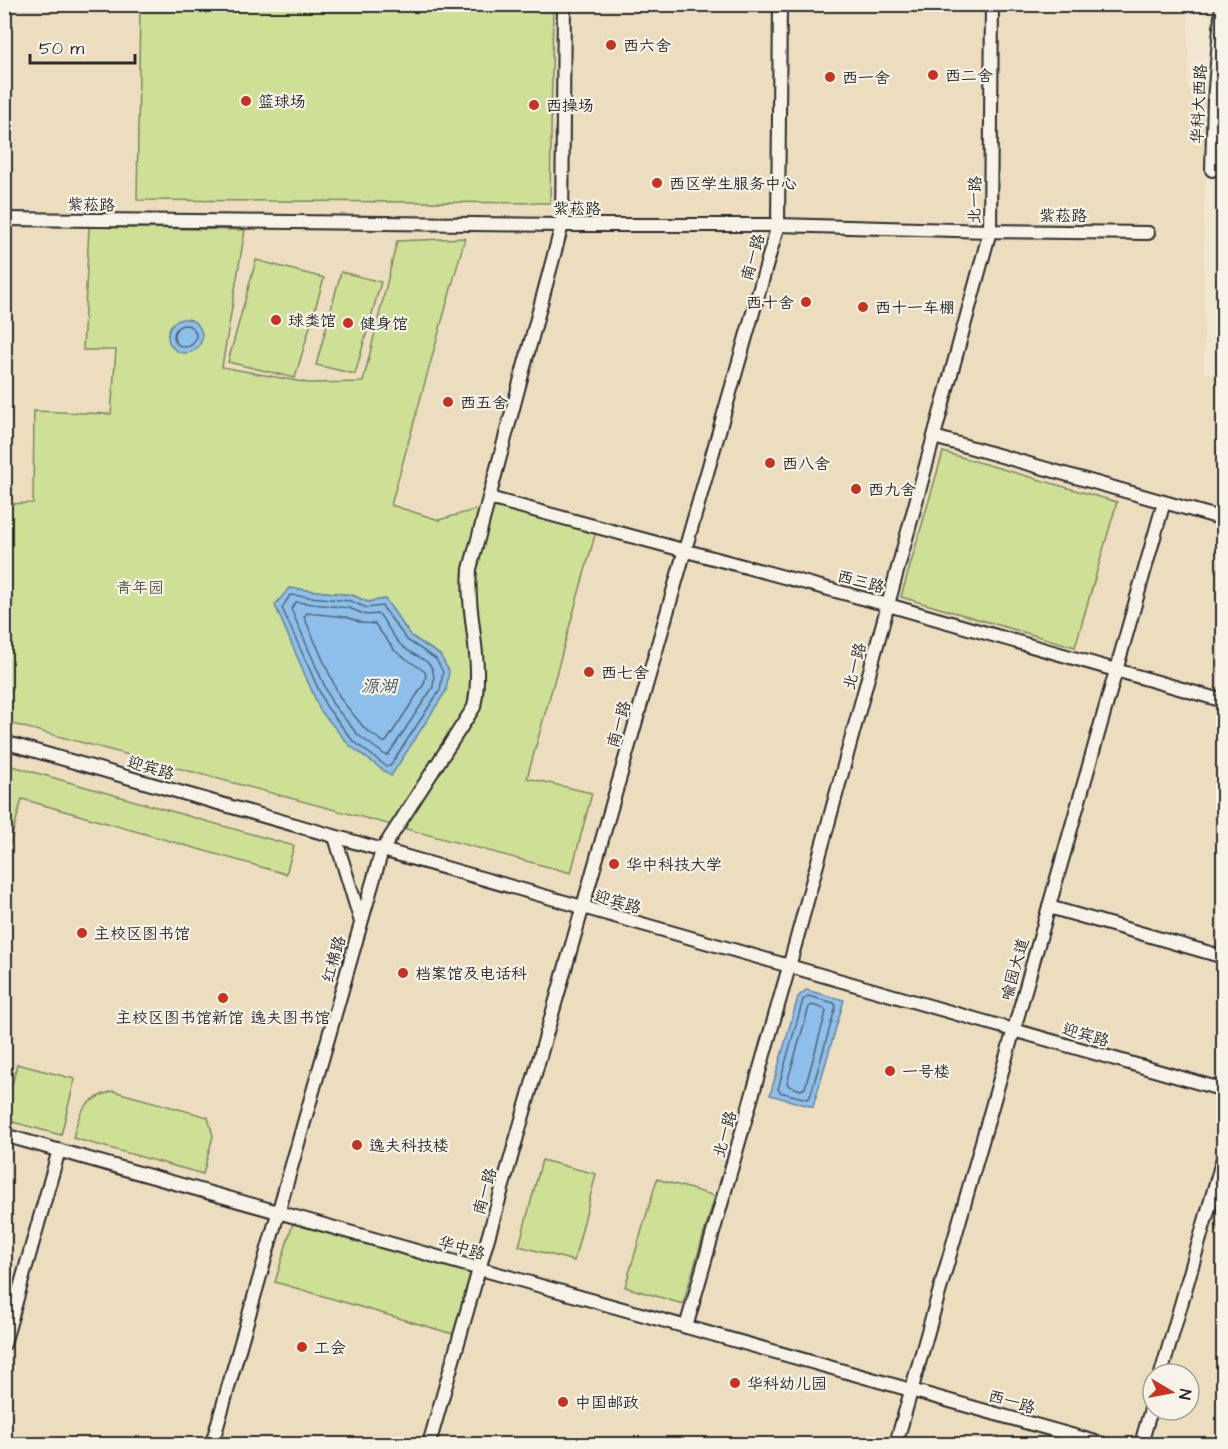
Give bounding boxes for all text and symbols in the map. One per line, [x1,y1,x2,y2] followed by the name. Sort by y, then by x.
[30,27,135,65] scale bar
[623,35,671,57] place label: 西六舍
[39,36,84,61] text: 50 m
[604,38,618,52] marker: 西六舍
[1186,64,1212,145] street label: 华科大西路
[945,65,993,87] place label: 西二舍
[842,67,890,89] place label: 西一舍
[926,68,940,82] marker: 西二舍
[823,70,837,84] marker: 西一舍
[258,91,306,113] place label: 篮球场
[239,94,253,108] marker: 篮球场
[546,95,594,117] place label: 西操场
[527,98,541,112] marker: 西操场
[669,173,797,195] place label: 西区学生服务中心
[650,176,664,190] marker: 西区学生服务中心
[964,176,986,224] street label: 北一路
[67,194,115,216] street label: 紫菘路
[553,198,601,220] street label: 紫菘路
[1039,205,1087,227] street label: 紫菘路
[736,231,770,283] street label: 南一路
[746,292,794,314] place label: 西十舍
[799,295,813,309] marker: 西十舍
[875,297,955,319] place label: 西十一车棚
[856,300,870,314] marker: 西十一车棚
[288,310,336,332] place label: 球类馆
[269,313,283,327] marker: 球类馆
[360,313,408,335] place label: 健身馆
[341,316,355,330] marker: 健身馆
[460,392,508,414] place label: 西五舍
[441,395,455,409] marker: 西五舍
[782,453,830,475] place label: 西八舍
[763,456,777,470] marker: 西八舍
[868,479,916,501] place label: 西九舍
[849,482,863,496] marker: 西九舍
[835,565,887,599] street label: 西三路
[116,577,164,599] park label: 青年园
[838,640,872,692] street label: 北一路
[601,662,649,684] place label: 西七舍
[582,665,596,679] marker: 西七舍
[361,674,399,699] water label: 源湖
[602,698,636,750] street label: 南一路
[125,751,177,785] street label: 迎宾路
[626,854,722,876] place label: 华中科技大学
[607,857,621,871] marker: 华中科技大学
[592,885,644,919] street label: 迎宾路
[94,923,190,945] place label: 主校区图书馆
[75,926,89,940] marker: 主校区图书馆
[317,933,351,985] street label: 红棉路
[996,935,1034,1003] street label: 喻园大道
[415,963,527,985] place label: 档案馆及电话科
[396,966,410,980] marker: 档案馆及电话科
[216,991,230,1005] marker: 主校区图书馆新馆 逸夫图书馆
[116,1007,330,1029] place label: 主校区图书馆新馆 逸夫图书馆
[1060,1018,1112,1052] street label: 迎宾路
[902,1061,950,1083] place label: 一号楼
[883,1064,897,1078] marker: 一号楼
[708,1108,742,1160] street label: 北一路
[369,1135,449,1157] place label: 逸夫科技楼
[350,1138,364,1152] marker: 逸夫科技楼
[468,1165,502,1217] street label: 南一路
[436,1231,488,1265] street label: 华中路
[314,1337,346,1359] place label: 工会
[295,1340,309,1354] marker: 工会
[1141,1362,1201,1422] north arrow
[747,1373,827,1395] place label: 华科幼儿园
[728,1376,742,1390] marker: 华科幼儿园
[986,1385,1038,1419] street label: 西一路
[1173,1388,1196,1401] text: N
[575,1392,639,1414] place label: 中国邮政
[556,1395,570,1409] marker: 中国邮政

